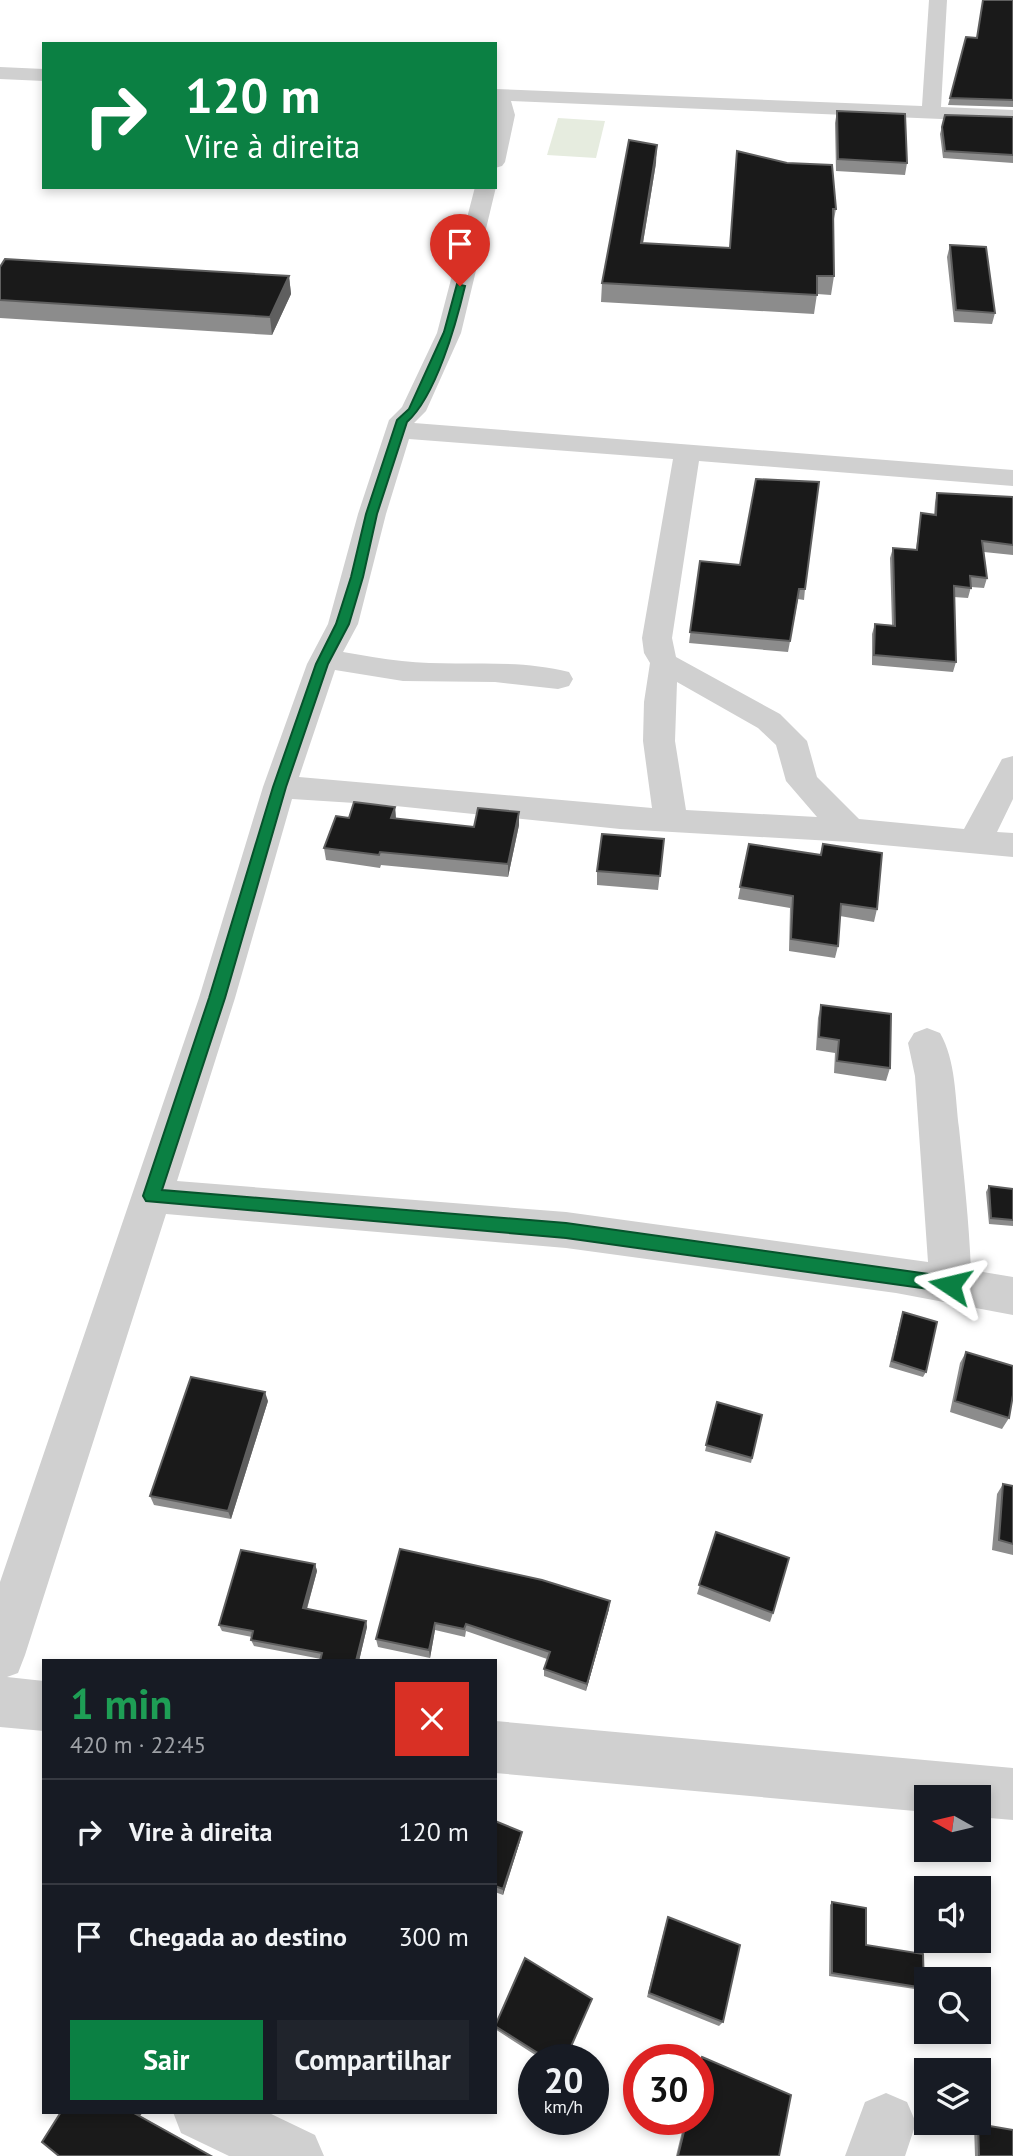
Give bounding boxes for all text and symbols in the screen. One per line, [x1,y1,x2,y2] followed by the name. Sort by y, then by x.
[185,63,320,127] text: 120 m
[70,70,161,161] icon: right
[185,125,360,167] text: Vire à direita
[430,214,490,286] pin
[441,225,479,263] icon: arrive
[913,1248,987,1322] position arrow
[70,1676,172,1731] text: 1 min
[395,1682,469,1756] button: close
[70,1730,206,1759] text: 420 m · 22:45
[914,1785,990,1862] north arrow
[914,1785,991,2135] map controls
[70,1813,108,1851] icon: right
[129,1815,272,1848] text: Vire à direita
[398,1815,469,1848] text: 120 m
[914,1876,991,1953] button: sound
[70,1918,108,1956] icon: arrive
[129,1920,347,1953] text: Chegada ao destino
[398,1920,469,1953] text: 300 m
[914,1967,991,2044] button: search
[70,2020,263,2100] button: Sair
[277,2020,469,2100] button: Compartilhar
[623,2044,714,2135] speed limit sign: 30
[544,2057,583,2103] text: 20
[914,2058,991,2135] button: layers
[544,2095,583,2118] text: km/h

